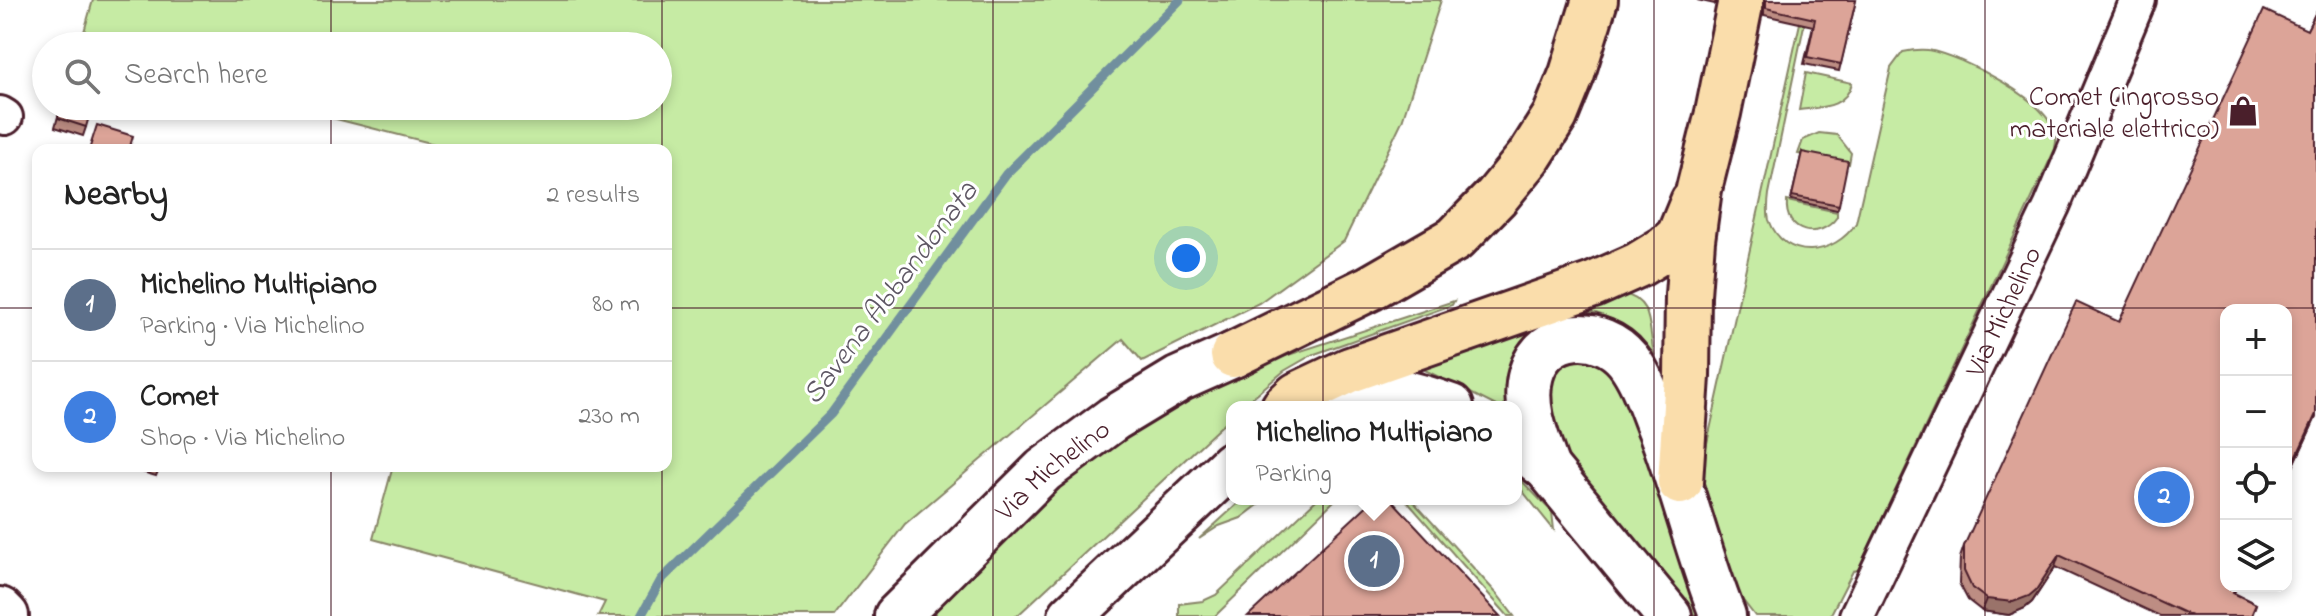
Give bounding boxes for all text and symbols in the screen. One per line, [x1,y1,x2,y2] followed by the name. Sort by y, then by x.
[32,32,672,120] search box
[60,54,104,98] icon: search
[124,54,268,98] text: Search here
[2010,78,2219,151] place label: Comet (ingrosso materiale elettrico)
[2226,94,2260,128] shop icon: Comet (ingrosso materiale elettrico)
[64,171,168,221] text: Nearby
[793,172,991,415] water label: Savena Abbandonata
[547,177,640,215] text: 2 results
[1166,238,1206,278] your location
[1956,240,2054,385] street label: Via Michelino
[140,264,377,308] text: Michelino Multipiano
[86,286,94,324] text: 1
[592,286,640,324] text: 80 m
[2220,304,2292,592] map controls
[2220,304,2292,376] button: +
[140,308,365,346] text: Parking · Via Michelino
[140,376,219,420] text: Comet
[2220,376,2292,448] button: −
[84,398,96,436] text: 2
[578,398,640,436] text: 230 m
[1226,401,1522,505] popup
[986,411,1120,532] street label: Via Michelino
[1255,412,1493,456] text: Michelino Multipiano
[140,420,345,458] text: Shop · Via Michelino
[2220,448,2292,520] button: locate
[1255,456,1332,494] text: Parking
[2138,467,2190,527] pin: 2
[2220,520,2292,592] button: layers
[1348,531,1400,591] pin: 1

